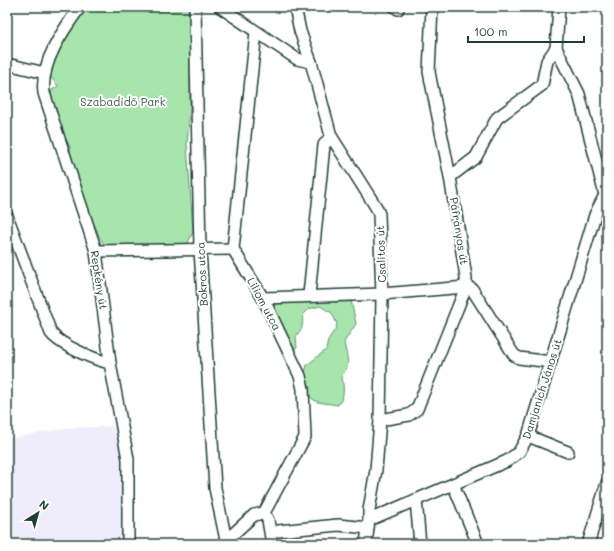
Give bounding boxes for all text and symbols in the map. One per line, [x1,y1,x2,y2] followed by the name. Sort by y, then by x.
[468,18,584,44] scale bar
[474,23,508,39] text: 100 m
[80,94,166,109] park label: Szabadidő Park
[447,196,472,266] street label: Páfrányos út
[372,225,389,283] street label: Csalitos út
[192,241,211,307] street label: Bokros utca
[87,249,112,311] street label: Repkény út
[244,275,285,333] street label: Liliom utca
[518,337,565,441] street label: Damjanich János út
[18,493,58,533] north arrow
[36,496,52,513] text: N

